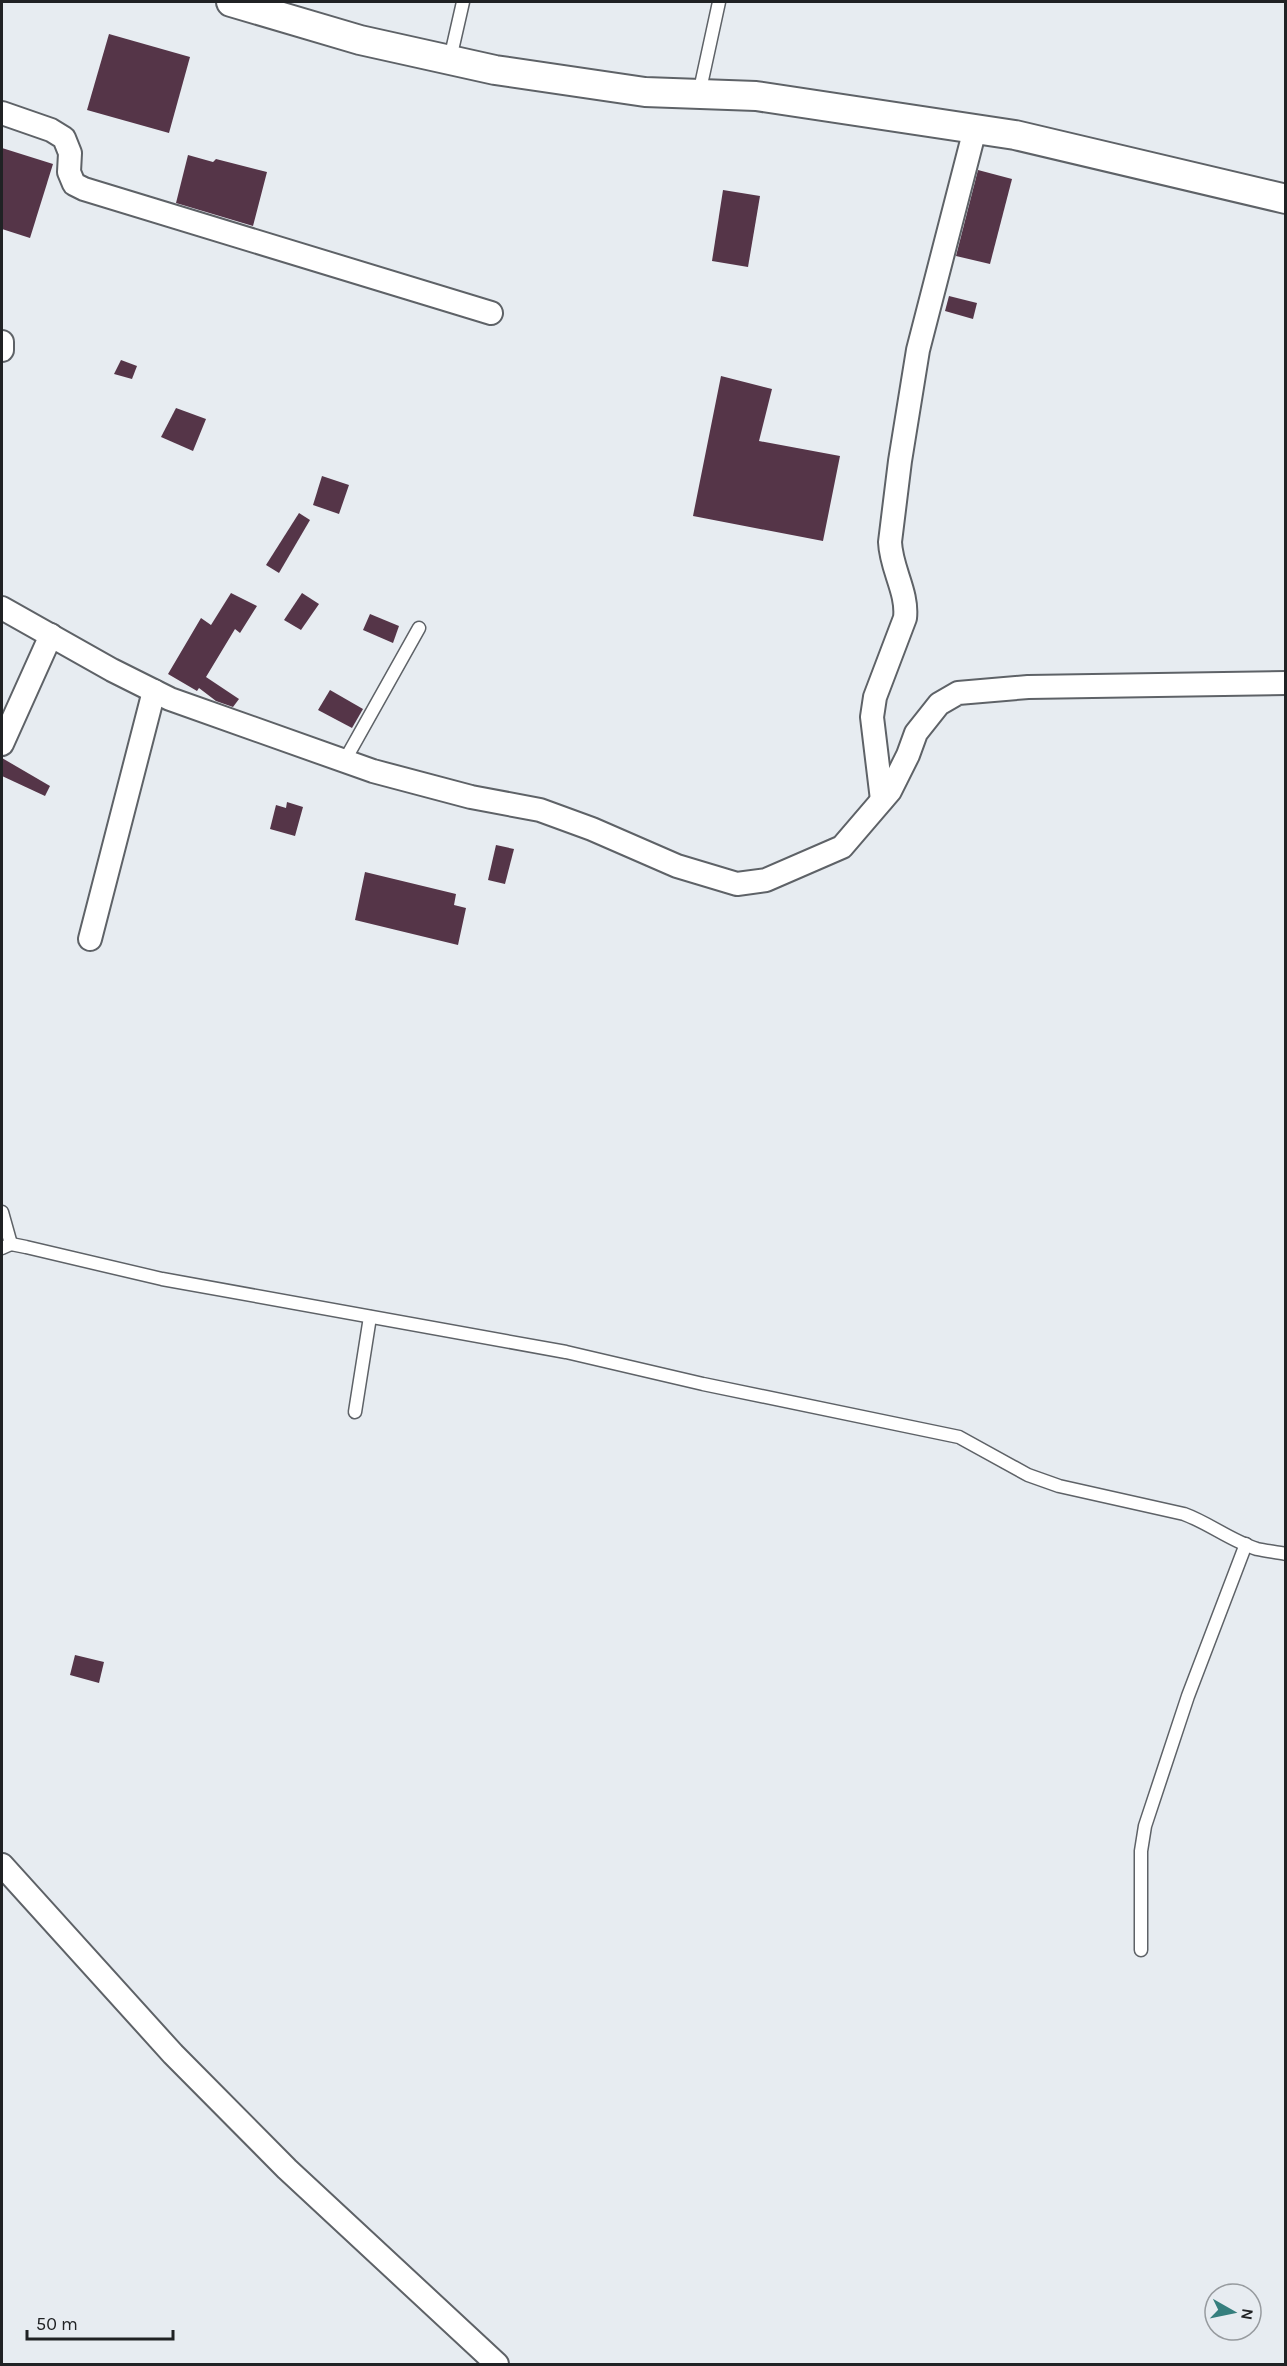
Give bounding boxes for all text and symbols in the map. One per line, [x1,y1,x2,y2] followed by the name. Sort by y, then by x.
[1203,2282,1263,2342] north arrow
[27,2303,172,2341] scale bar
[1237,2307,1258,2321] text: N
[36,2313,78,2335] text: 50 m

